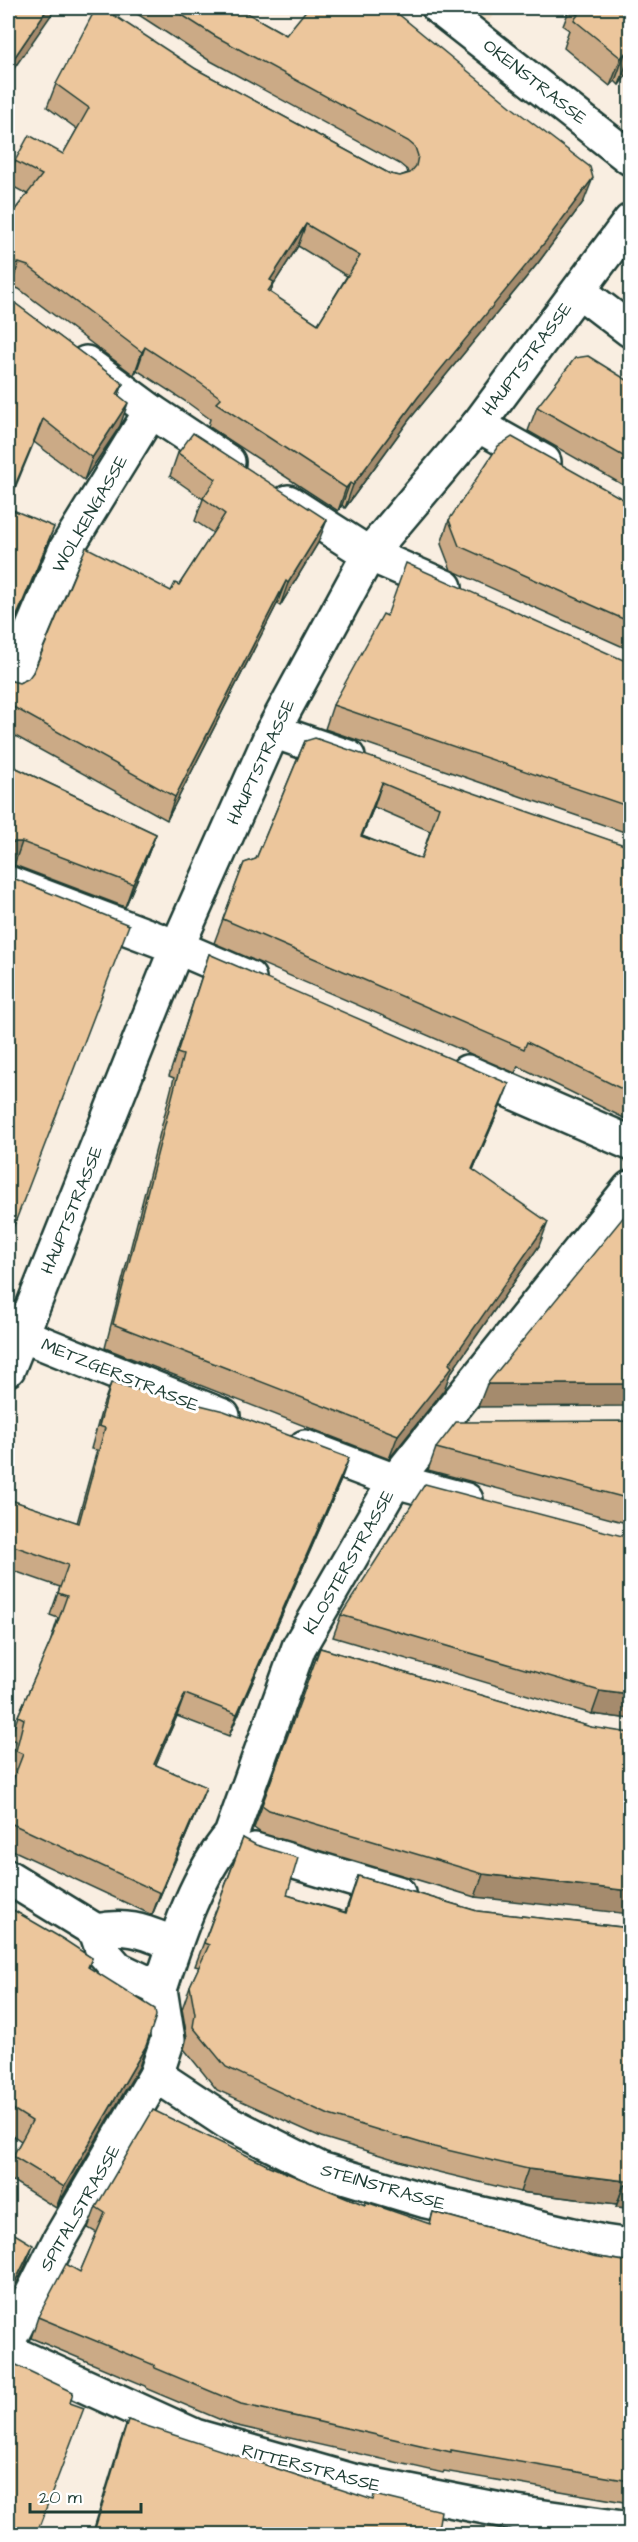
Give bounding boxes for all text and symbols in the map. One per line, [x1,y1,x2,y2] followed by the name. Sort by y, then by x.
[478,33,593,131] street label: OKENSTRASSE
[476,297,578,421] street label: HAUPTSTRASSE
[46,450,134,577] street label: WOLKENGASSE
[221,695,301,829] street label: HAUPTSTRASSE
[35,1142,109,1278] street label: HAUPTSTRASSE
[38,1332,203,1418] street label: METZGERSTRASSE
[298,1485,401,1639] street label: KLOSTERSTRASSE
[34,2140,126,2276] street label: SPITALSTRASSE
[318,2157,448,2217] street label: STEINSTRASSE
[239,2437,383,2499] street label: RITTERSTRASSE
[30,2476,141,2514] scale bar
[39,2485,82,2510] text: 20 m

